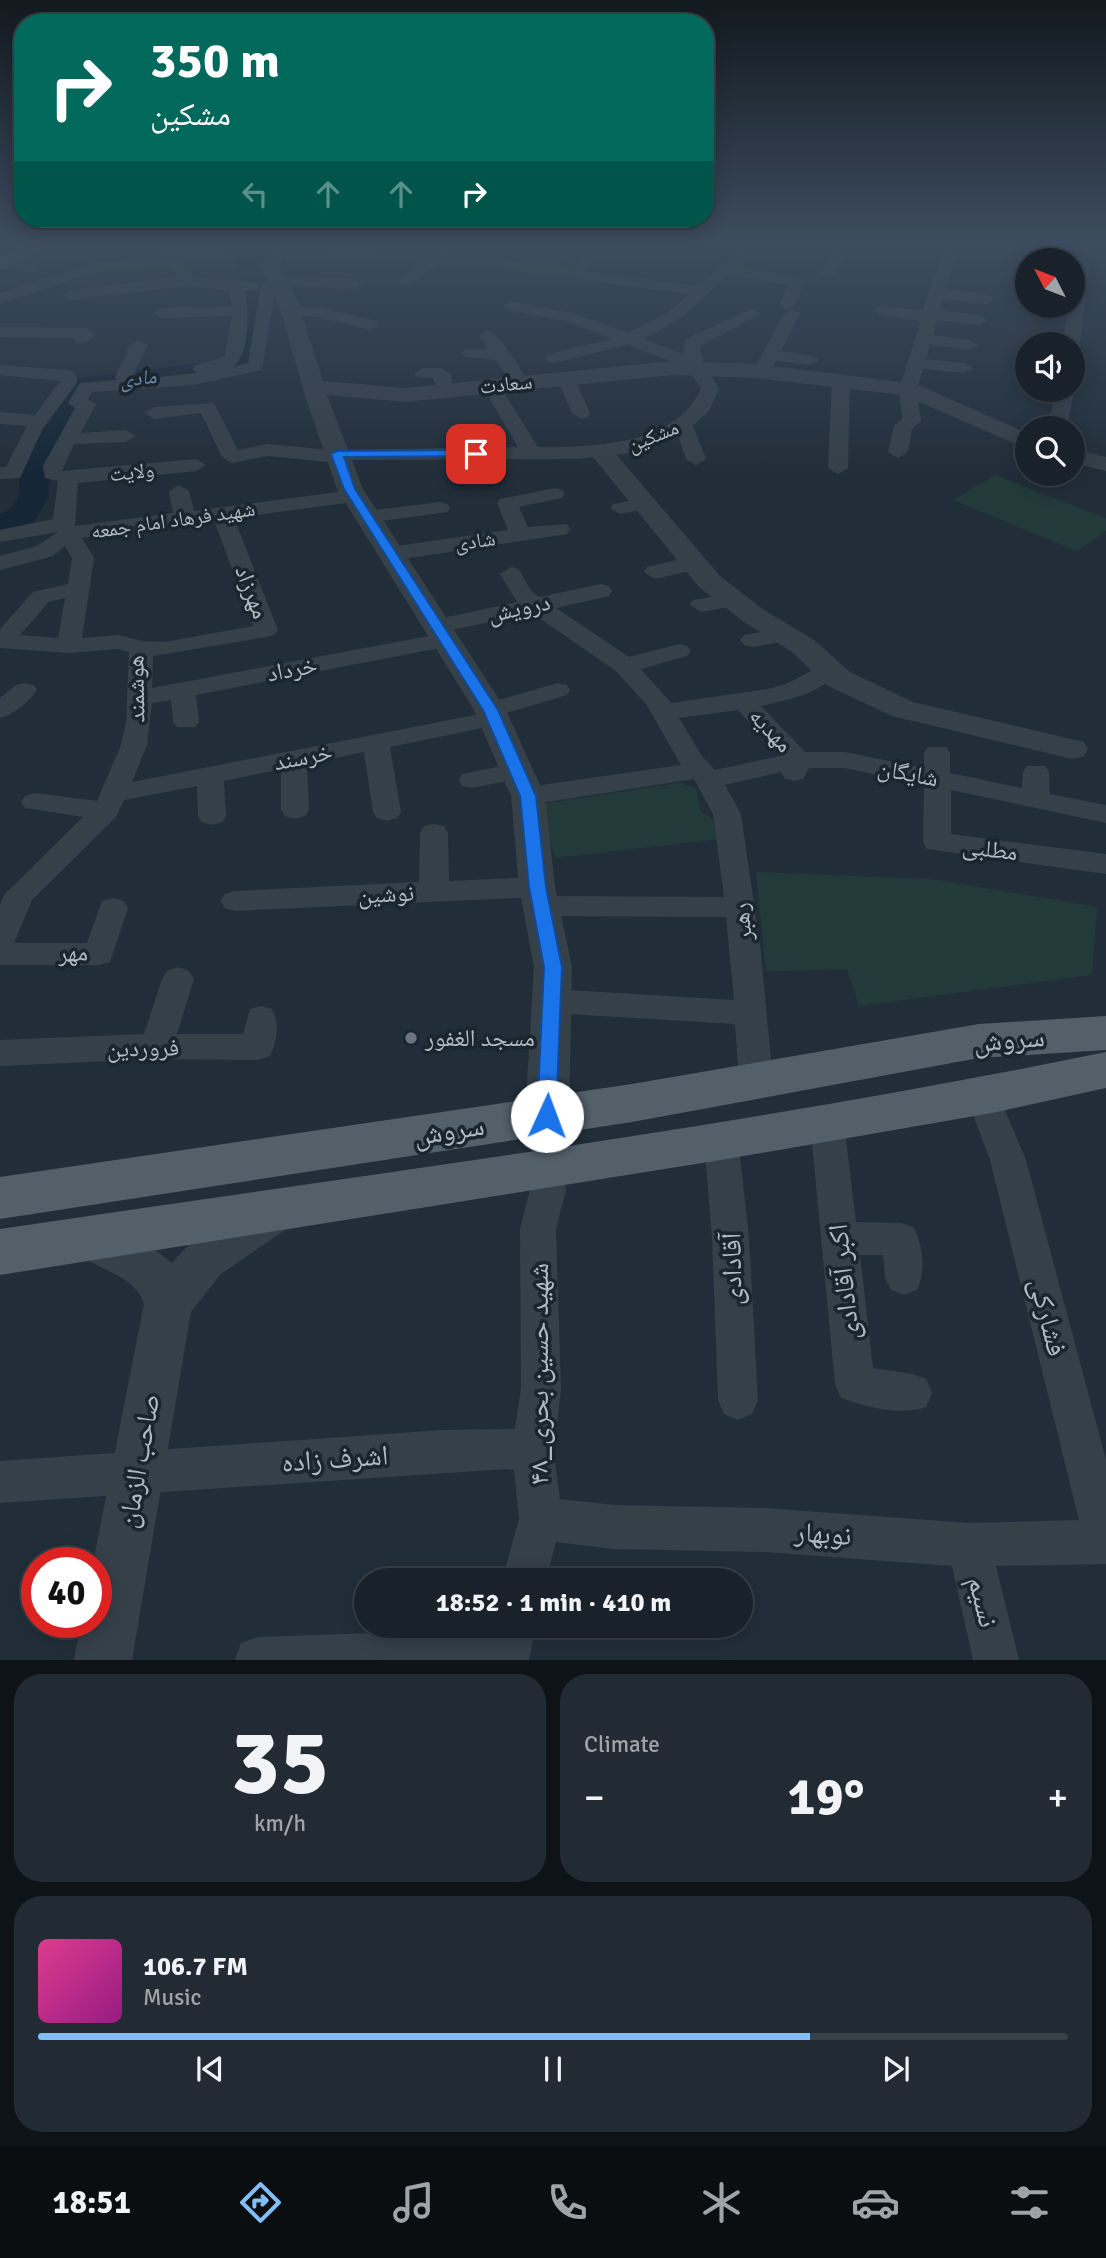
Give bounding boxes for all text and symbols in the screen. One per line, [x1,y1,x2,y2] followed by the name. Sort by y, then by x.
[150,31,280,91] text: 350 m
[35,42,126,133] icon: right
[150,95,231,134] text: مشکین
[236,175,274,213] icon: left
[309,175,347,213] icon: ahead
[382,175,420,213] icon: ahead
[455,175,493,213] icon: right
[1015,248,1085,318] north arrow
[1015,248,1085,486] map controls
[1015,332,1085,402] button: sound
[118,363,158,393] water label: مادی
[478,368,534,400] street label: سعادت
[624,414,682,458] street label: مشکین
[1015,416,1085,486] button: search
[446,424,506,484] pin
[457,435,495,473] icon: arrive
[108,457,156,487] street label: ولایت
[89,496,257,545] street label: شهید فرهاد امام جمعه
[453,525,497,557] street label: شادی
[228,561,276,623] street label: مهرزاد
[485,587,553,629] street label: درویش
[264,649,320,689] street label: خرداد
[120,655,152,723] street label: هوشمند
[743,701,799,759] street label: مهدیه
[271,737,335,777] street label: خرسند
[875,752,941,794] street label: شایگان
[961,831,1019,867] street label: مطلبی
[357,878,415,910] street label: نوشین
[725,901,759,944] street label: رهبر
[57,937,88,969] street label: مهر
[972,1020,1046,1060] street label: سروش
[424,1023,535,1053] place label: مسجد الغفور
[403,1030,419,1046] marker: مسجد الغفور
[107,1032,179,1064] street label: فروردین
[510,1079,584,1153] position arrow
[411,1109,487,1153] street label: سروش
[821,1222,867,1342] street label: اکبر آقادادی
[714,1231,750,1306] street label: آقادادی
[522,1263,556,1485] street label: ۴۸_شهید حسین بحری
[1022,1275,1074,1359] street label: فشارکی
[110,1391,168,1531] street label: صاحب الزمان
[281,1438,389,1480] street label: اشرف زاده
[792,1515,853,1553] street label: نوبهار
[21,1547,112,1638] speed limit sign: 40
[959,1573,1006,1631] street label: نسیم
[436,1587,671,1619] text: 18:52 · 1 min · 410 m
[231,1707,329,1820] text: 35
[584,1730,660,1759] text: Climate
[788,1765,864,1829] text: 19°
[584,1774,605,1821] text: −
[1047,1774,1068,1821] text: +
[254,1809,306,1838] text: km/h
[143,1951,248,1983] text: 106.7 FM
[143,1983,201,2012] text: Music
[191,2050,229,2088] icon: previous
[534,2050,572,2088] icon: pause
[877,2050,915,2088] icon: next
[236,2178,285,2227] icon: directions
[389,2178,438,2227] icon: music
[543,2178,592,2227] icon: phone
[697,2178,746,2227] icon: climate
[851,2178,900,2227] icon: car
[1005,2178,1054,2227] icon: filters
[52,2183,131,2222] text: 18:51

